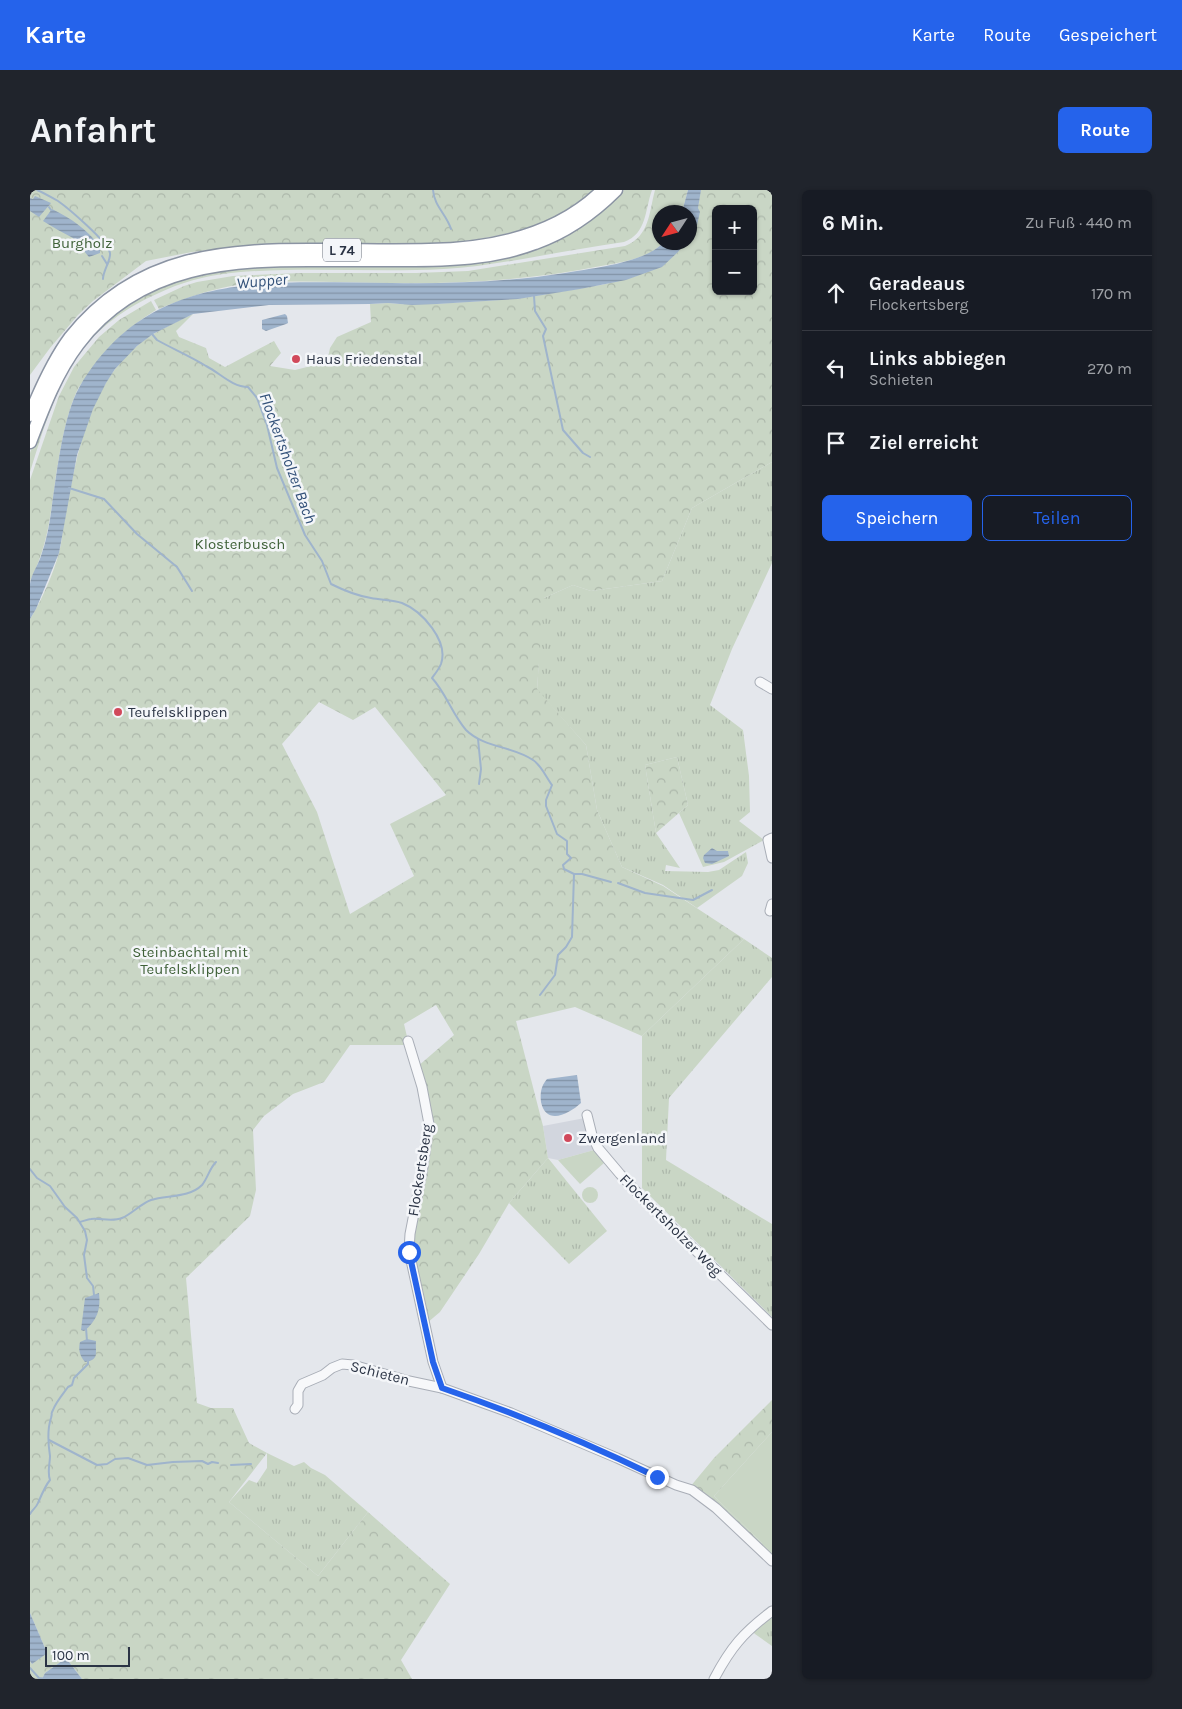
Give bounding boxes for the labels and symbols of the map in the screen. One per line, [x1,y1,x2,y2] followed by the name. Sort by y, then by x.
[652,205,697,250] north arrow
[52,234,112,252] park label: Burgholz
[323,238,361,262] road number: L 74
[236,269,289,293] water label: Wupper
[306,350,422,368] place label: Haus Friedenstal
[290,353,302,365] marker: Haus Friedenstal
[256,390,320,526] water label: Flockertsholzer Bach
[195,535,285,553] park label: Klosterbusch
[128,703,228,721] place label: Teufelsklippen
[112,706,124,718] marker: Teufelsklippen
[132,943,248,978] park label: Steinbachtal mit Teufelsklippen
[404,1122,436,1218] street label: Flockertsberg
[578,1129,666,1147] place label: Zwergenland
[562,1132,574,1144] marker: Zwergenland
[616,1170,726,1280] street label: Flockertsholzer Weg
[398,1241,421,1264] route start
[349,1357,411,1389] street label: Schieten
[646,1466,669,1489] route end
[45,1644,130,1667] scale bar

